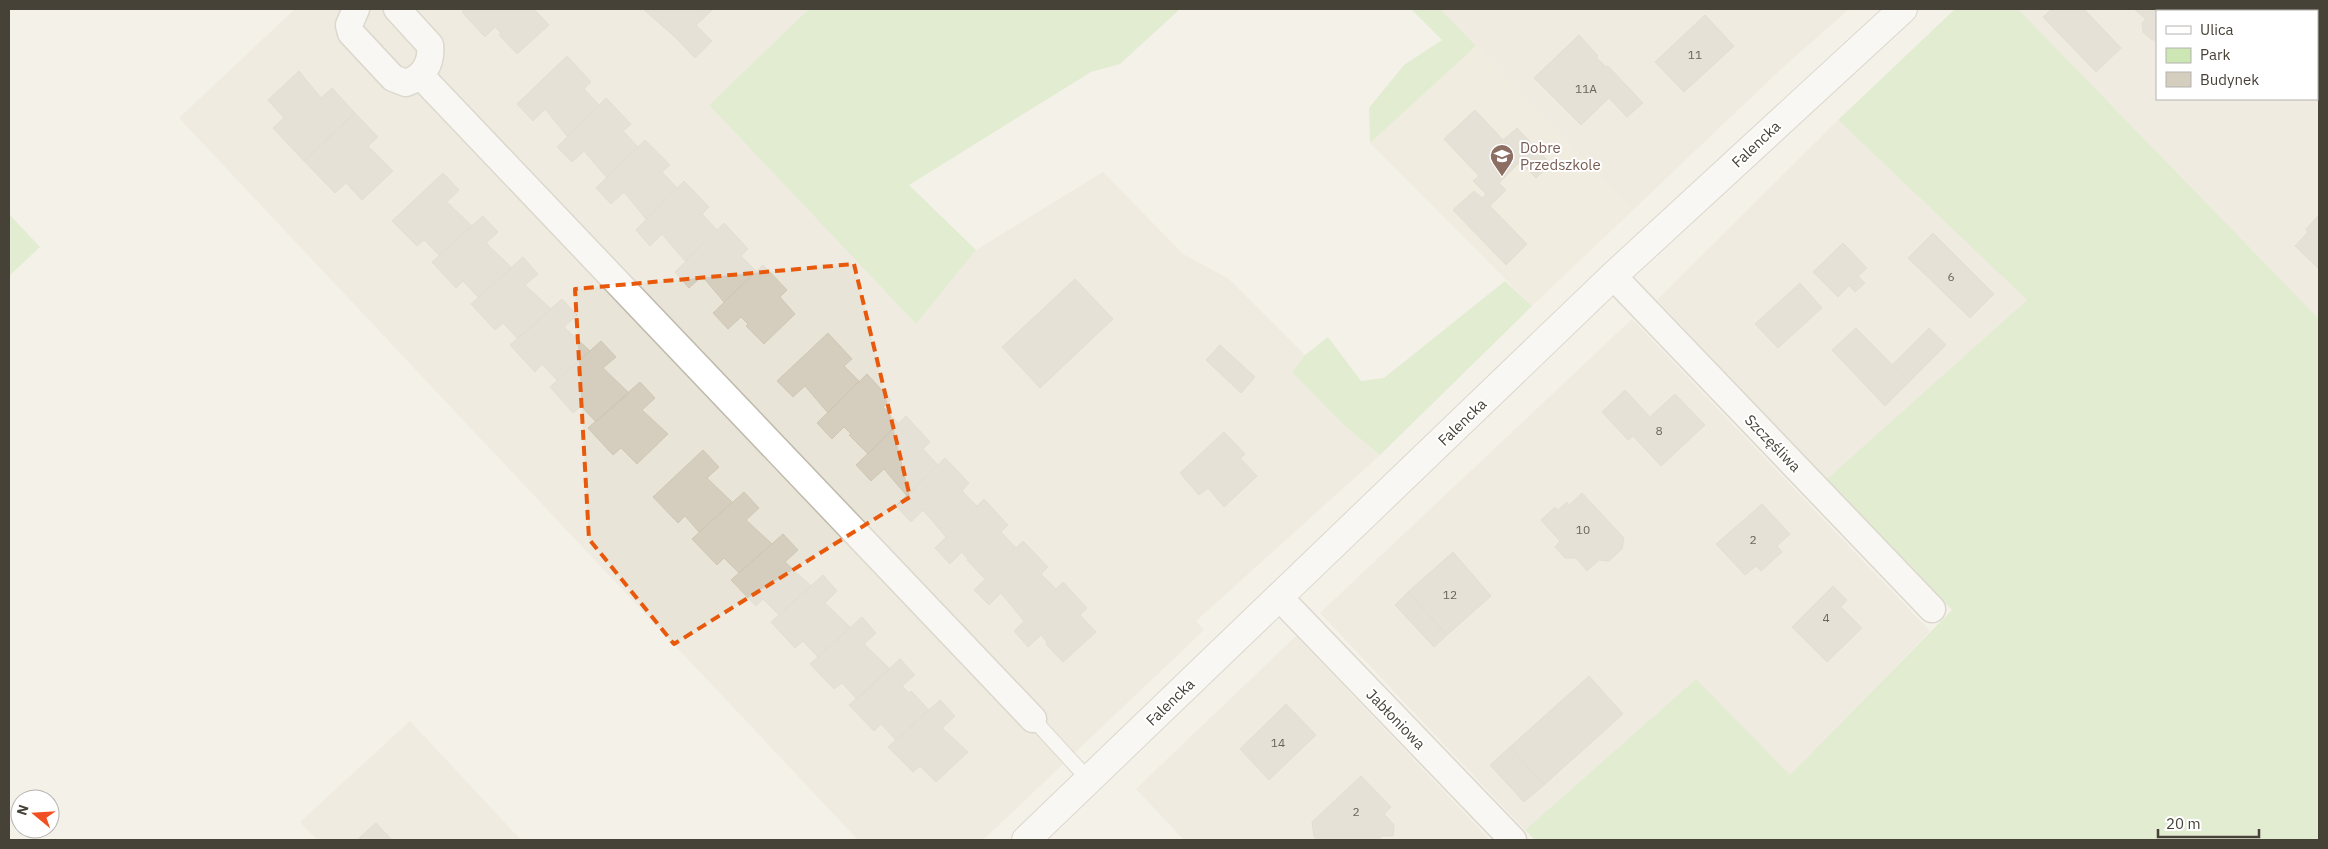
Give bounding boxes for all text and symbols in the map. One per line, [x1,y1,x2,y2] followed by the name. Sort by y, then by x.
[2156,10,2318,100] legend
[2200,20,2234,39] text: Ulica
[2200,45,2230,64] text: Park
[1688,47,1702,62] house number: 11
[2200,70,2259,89] text: Budynek
[1575,81,1597,96] house number: 11A
[1728,117,1784,171] street label: Falencka
[1520,138,1601,174] place label: Dobre Przedszkole
[1489,143,1515,177] school or university icon: Dobre Przedszkole
[1947,269,1955,284] house number: 6
[1434,394,1490,450] street label: Falencka
[1741,410,1805,476] street label: Szczęśliwa
[1655,423,1663,438] house number: 8
[1576,522,1590,537] house number: 10
[1749,532,1757,547] house number: 2
[1443,587,1457,602] house number: 12
[1822,610,1830,625] house number: 4
[1142,674,1198,730] street label: Falencka
[1362,685,1430,753] street label: Jabłoniowa
[1271,735,1285,750] house number: 14
[10,789,60,839] north arrow
[13,802,33,818] text: N
[1352,804,1360,819] house number: 2
[2158,806,2259,838] scale bar
[2166,814,2201,833] text: 20 m

